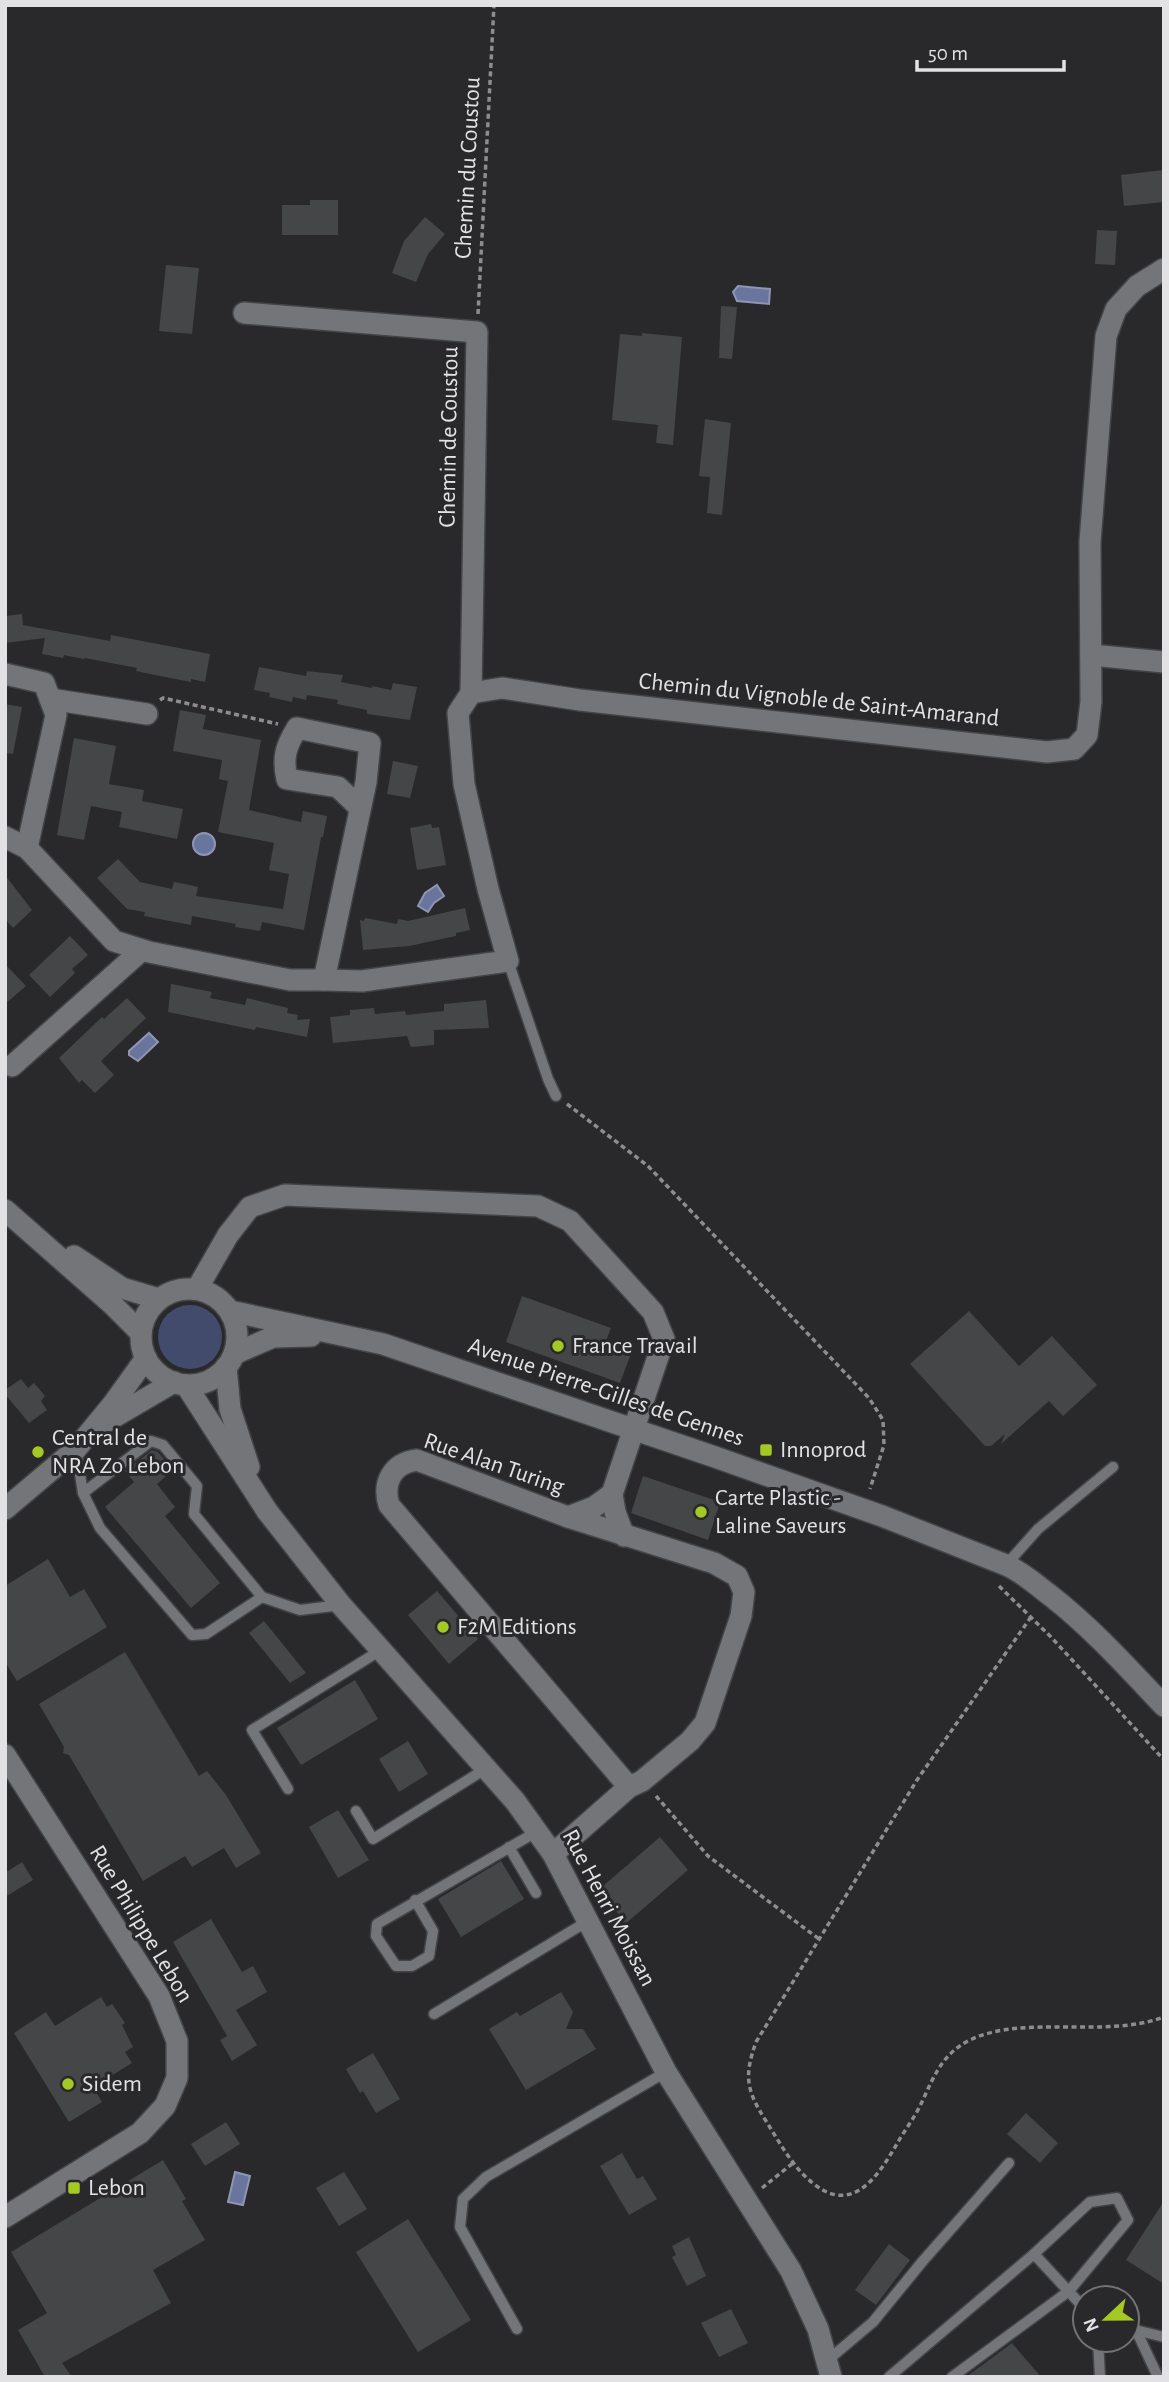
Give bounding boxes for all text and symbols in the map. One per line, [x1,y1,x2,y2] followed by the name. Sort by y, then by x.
[917,28,1064,72] scale bar
[928,43,968,64] text: 50 m
[451,76,485,260] street label: Chemin du Coustou
[435,346,463,528] street label: Chemin de Coustou
[638,669,1000,731] street label: Chemin du Vignoble de Saint-Amarand
[465,1333,747,1451] street label: Avenue Pierre-Gilles de Gennes
[572,1334,698,1358] place label: France Travail
[550,1338,566,1354] marker: France Travail
[52,1426,184,1478] place label: Central de NRA Zo Lebon
[421,1429,568,1499] street label: Rue Alan Turing
[780,1438,866,1462] place label: Innoprod
[758,1442,774,1458] marker: Innoprod
[30,1444,46,1460] marker: Central de NRA Zo Lebon
[715,1486,846,1538] place label: Carte Plastic - Laline Saveurs
[693,1504,709,1520] marker: Carte Plastic - Laline Saveurs
[457,1615,577,1639] place label: F2M Editions
[435,1619,451,1635] marker: F2M Editions
[558,1826,660,1990] street label: Rue Henri Moissan
[85,1841,197,2007] street label: Rue Philippe Lebon
[82,2072,142,2096] place label: Sidem
[60,2076,76,2092] marker: Sidem
[88,2176,145,2200] place label: Lebon
[66,2180,82,2196] marker: Lebon
[1071,2284,1141,2354] north arrow
[1080,2315,1103,2334] text: N

